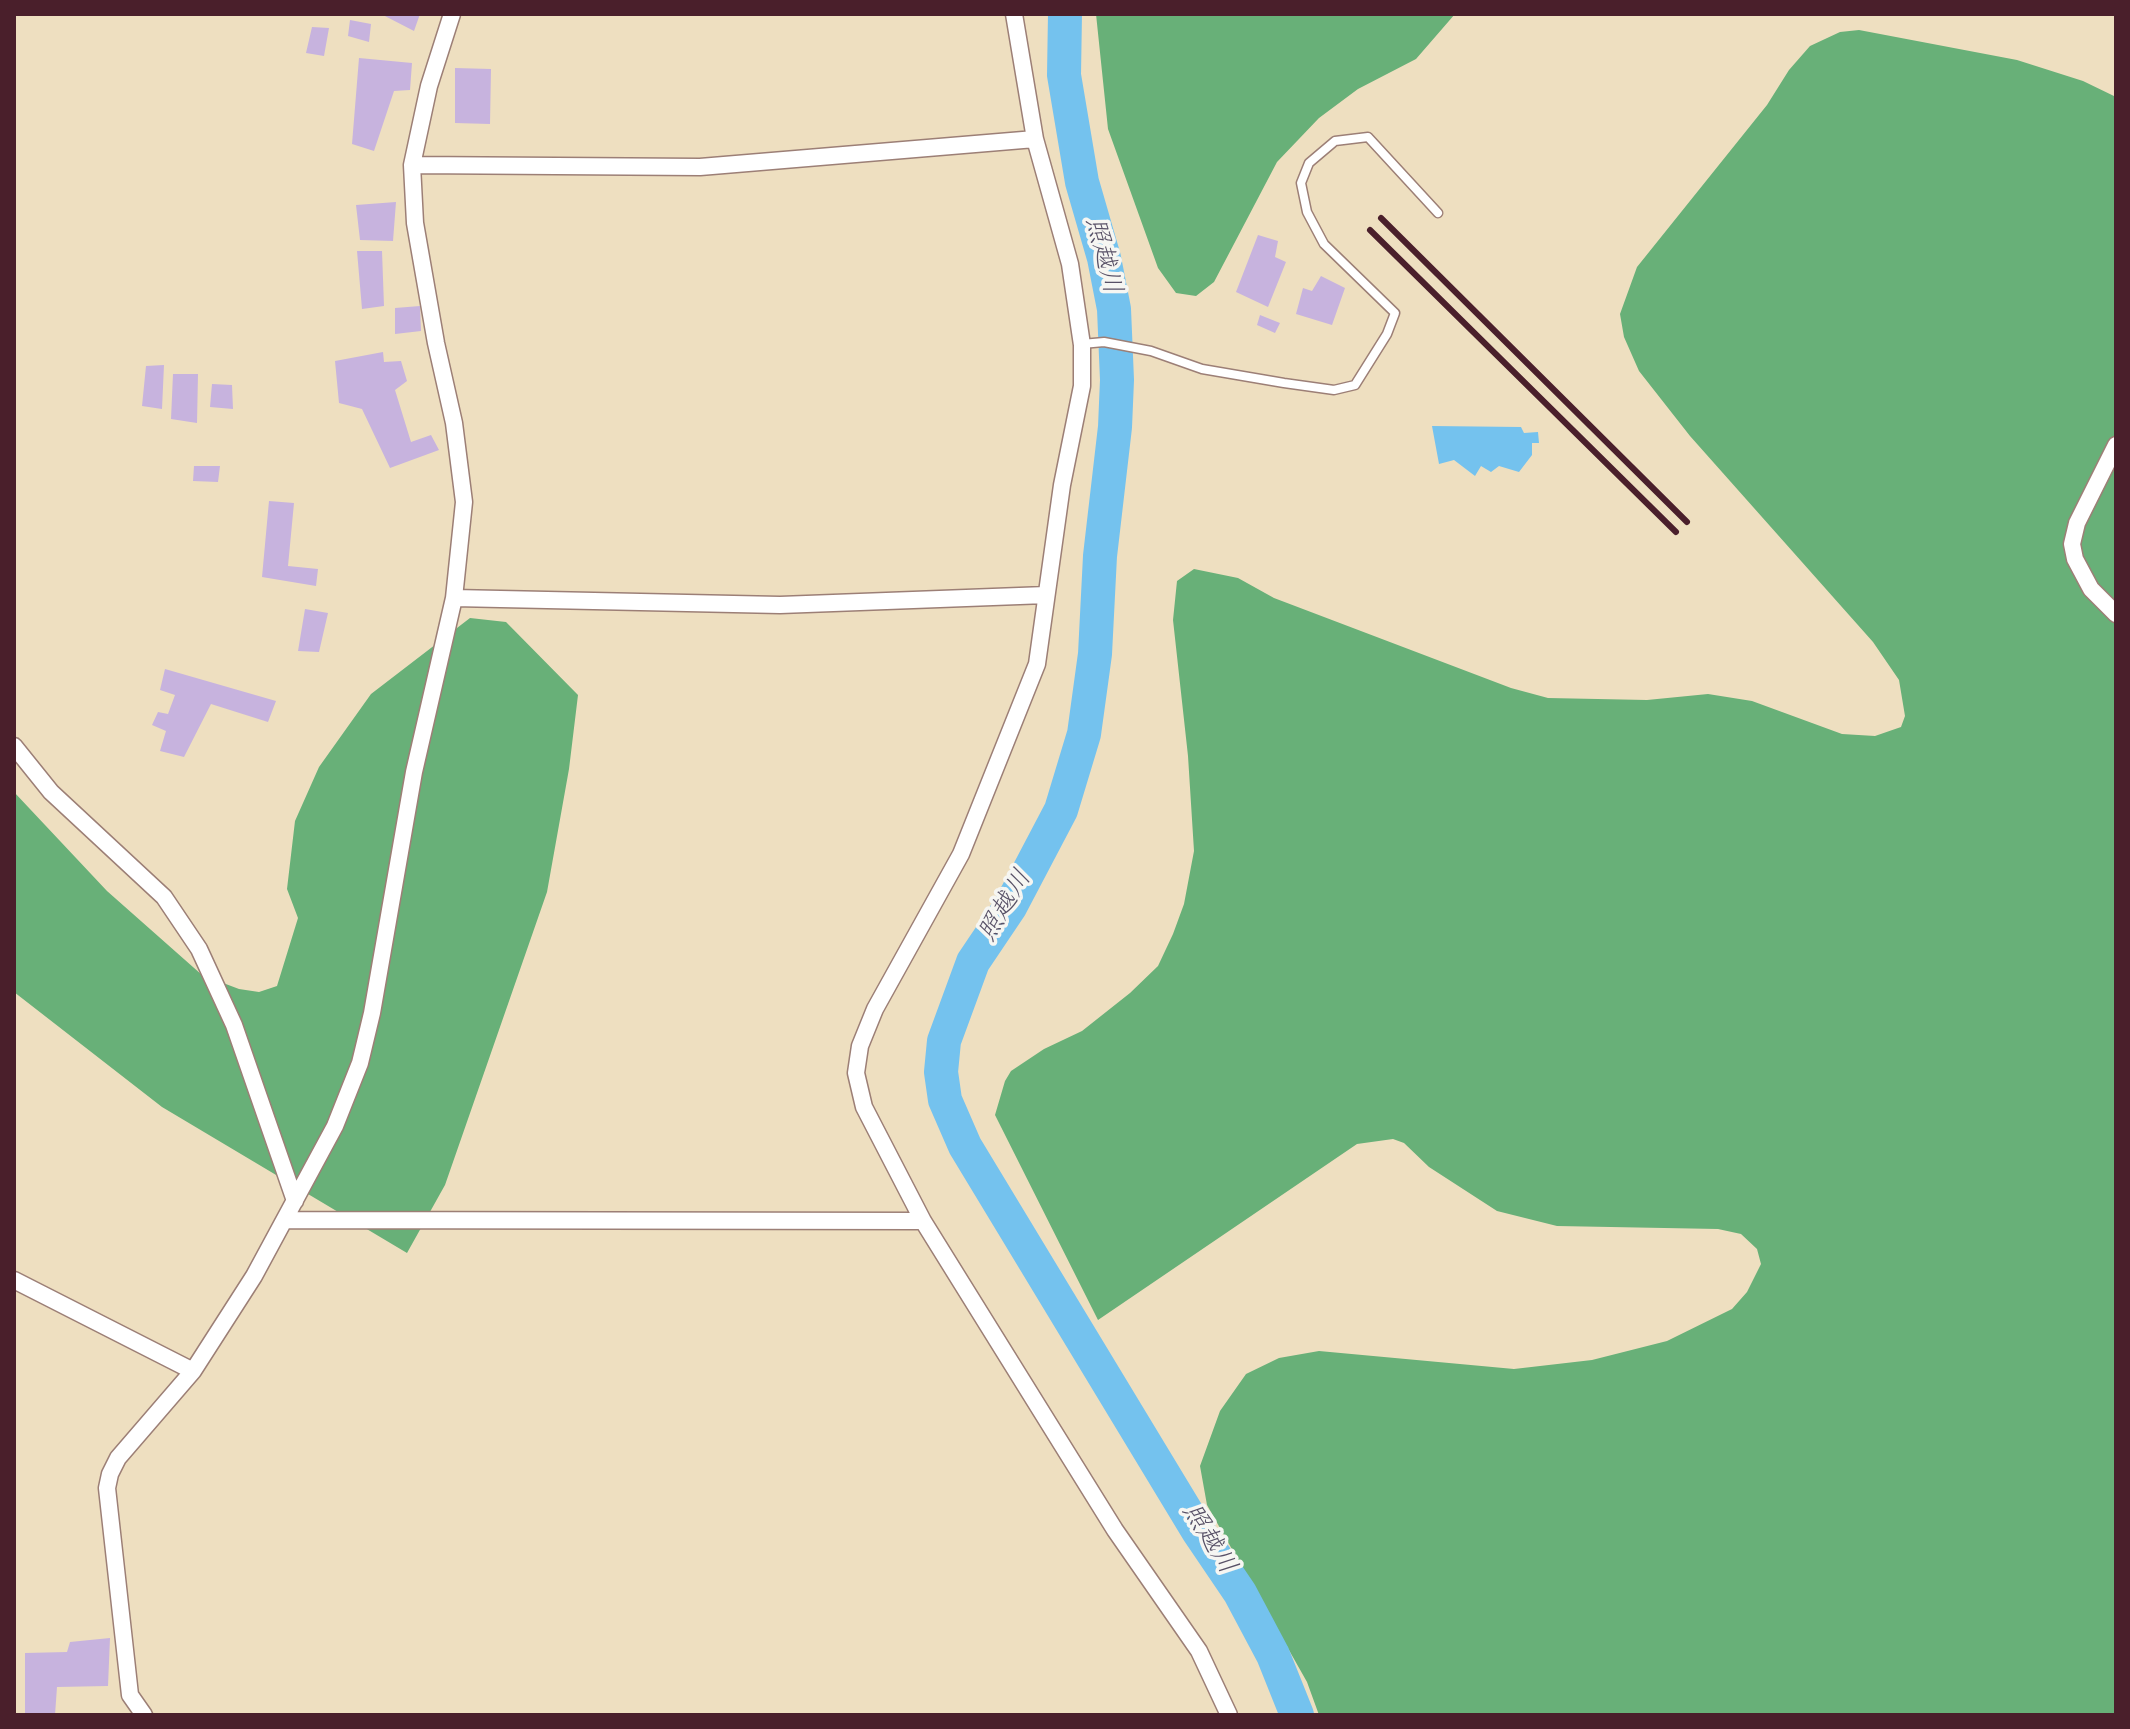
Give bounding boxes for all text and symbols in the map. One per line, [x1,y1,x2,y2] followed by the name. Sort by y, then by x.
[1076,214,1126,298] water label: 照越川
[974,866,1040,948] water label: 照越川
[1173,1499,1241,1581] water label: 照越川

